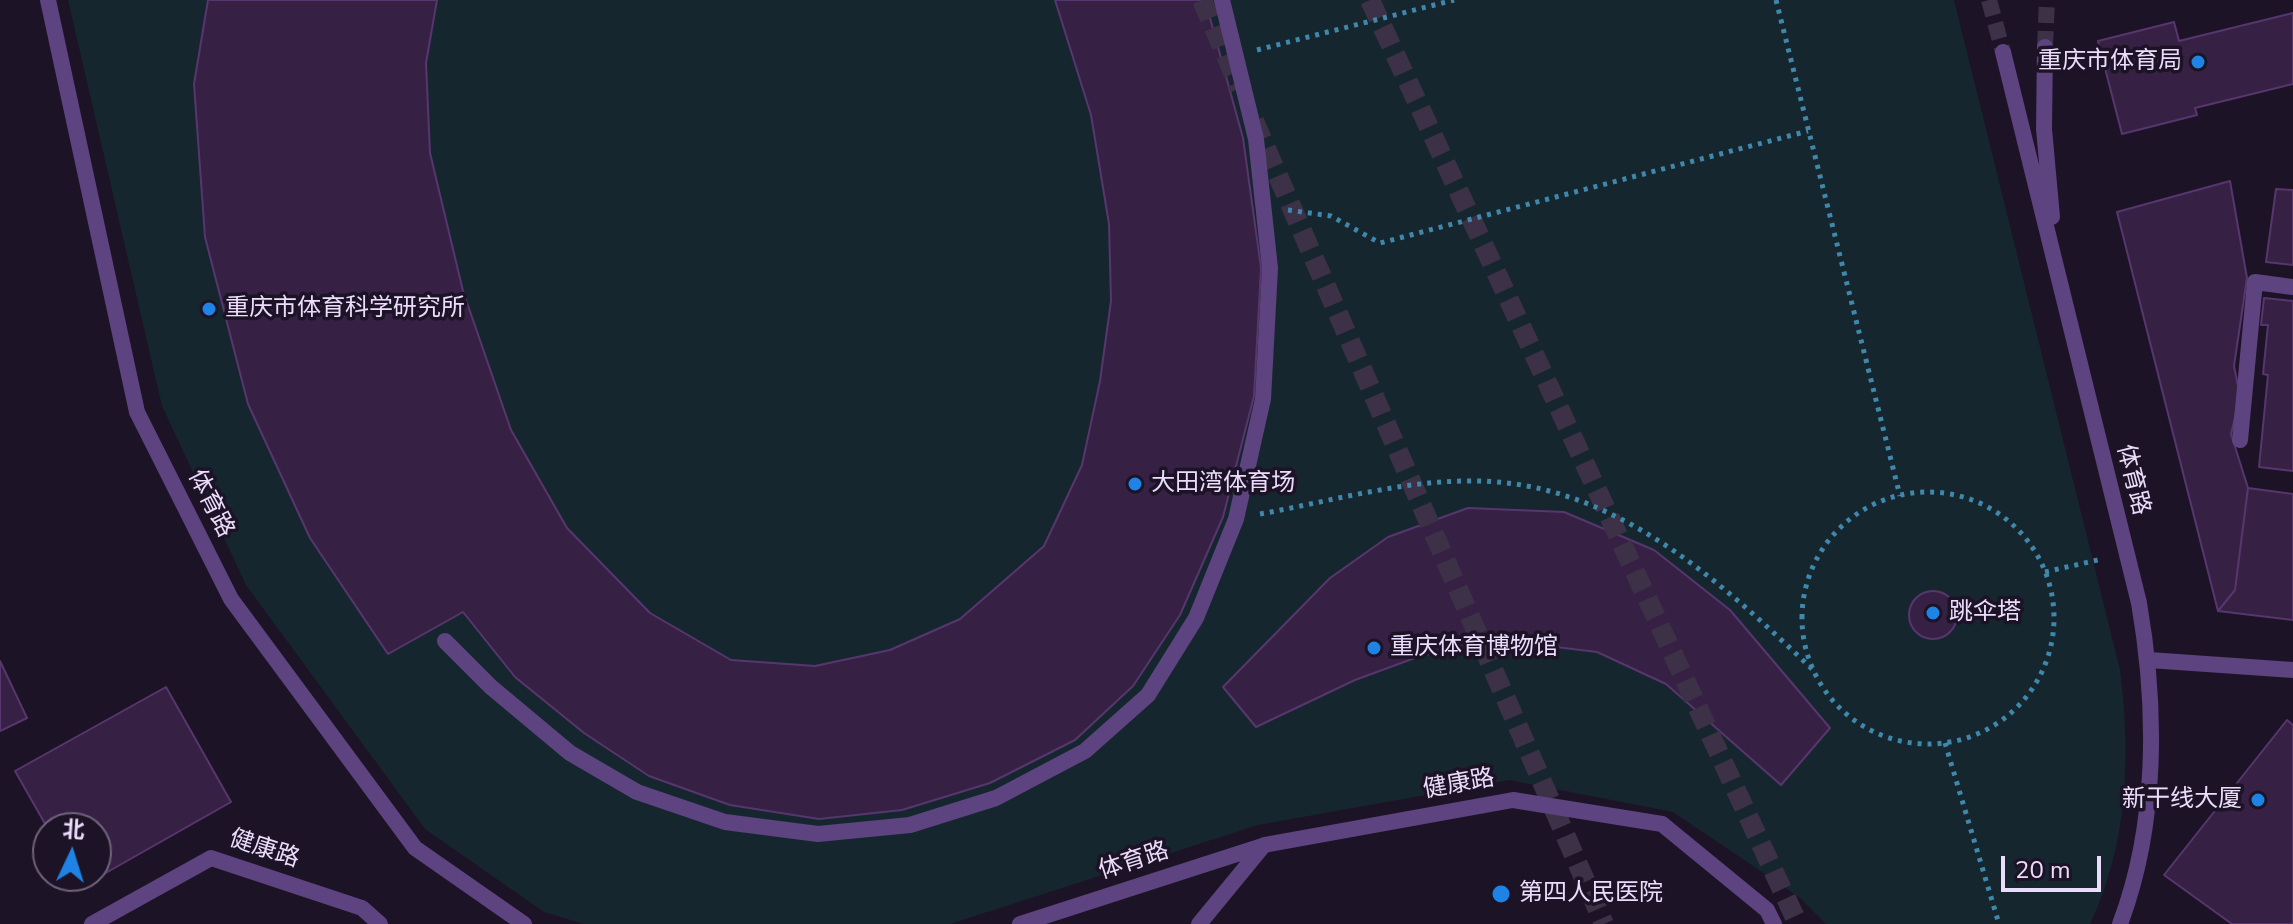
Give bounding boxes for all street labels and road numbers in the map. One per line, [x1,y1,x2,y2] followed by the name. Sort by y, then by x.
[2109,442,2155,518] street label: 体育路
[181,465,239,543] street label: 体育路
[1421,765,1497,805] street label: 健康路
[225,825,303,875] street label: 健康路
[1095,837,1173,887] street label: 体育路

